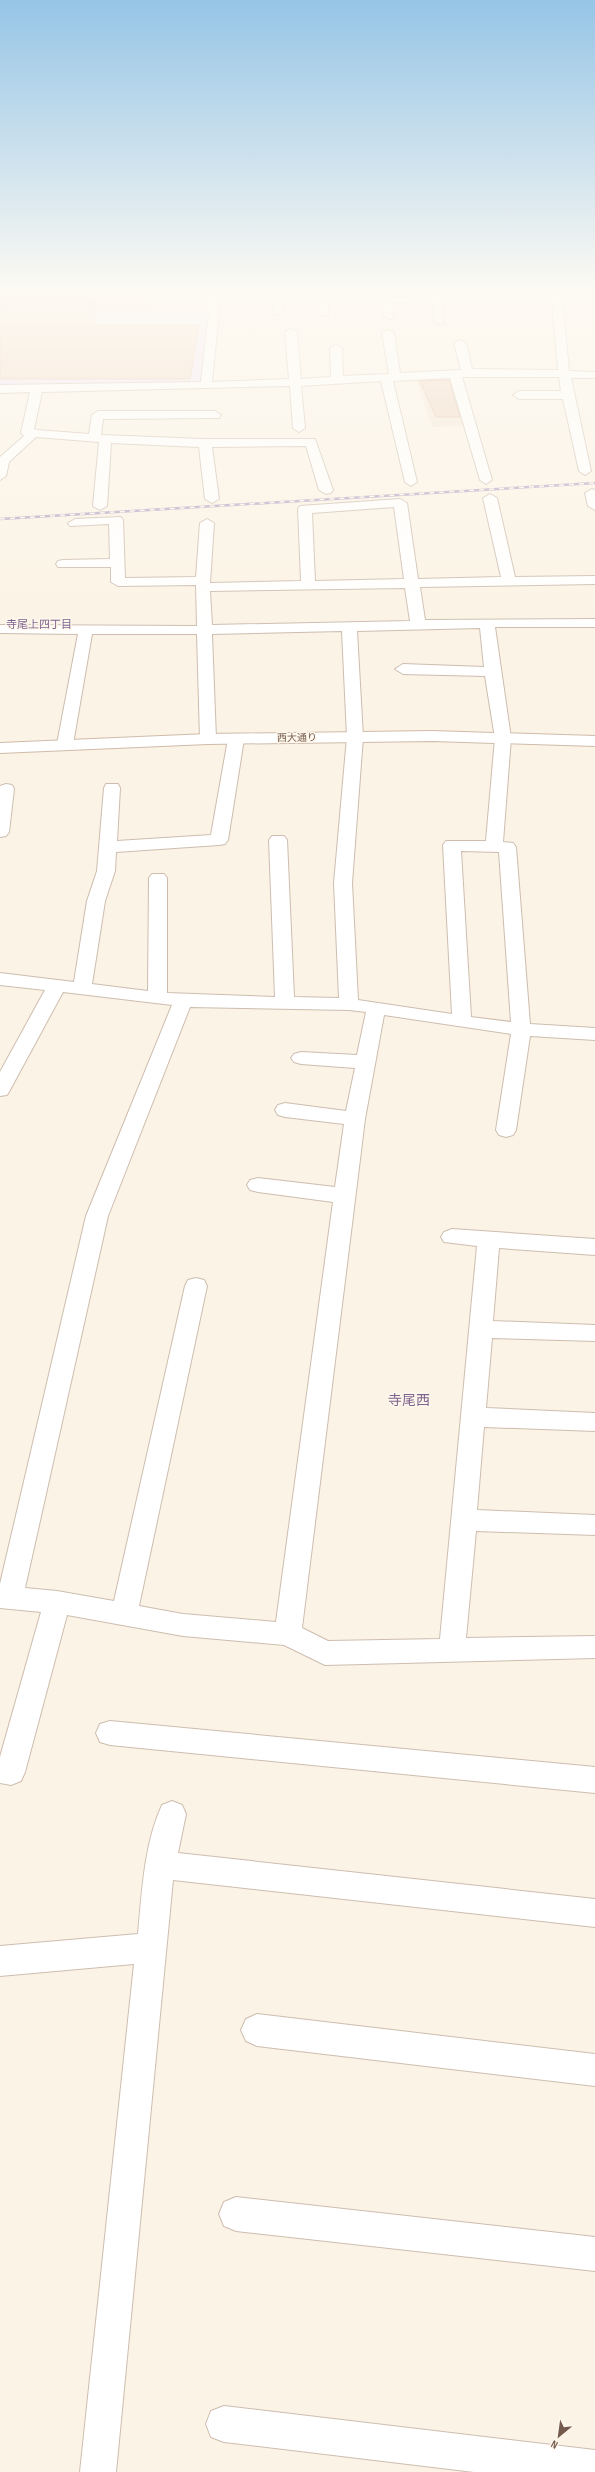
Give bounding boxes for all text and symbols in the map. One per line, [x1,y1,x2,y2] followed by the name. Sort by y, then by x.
[6,618,72,631] district label: 寺尾上四丁目
[277,732,317,744] street label: 西大通り
[388,1392,430,1409] district label: 寺尾西
[539,2416,579,2456] north arrow
[549,2437,560,2451] text: N

